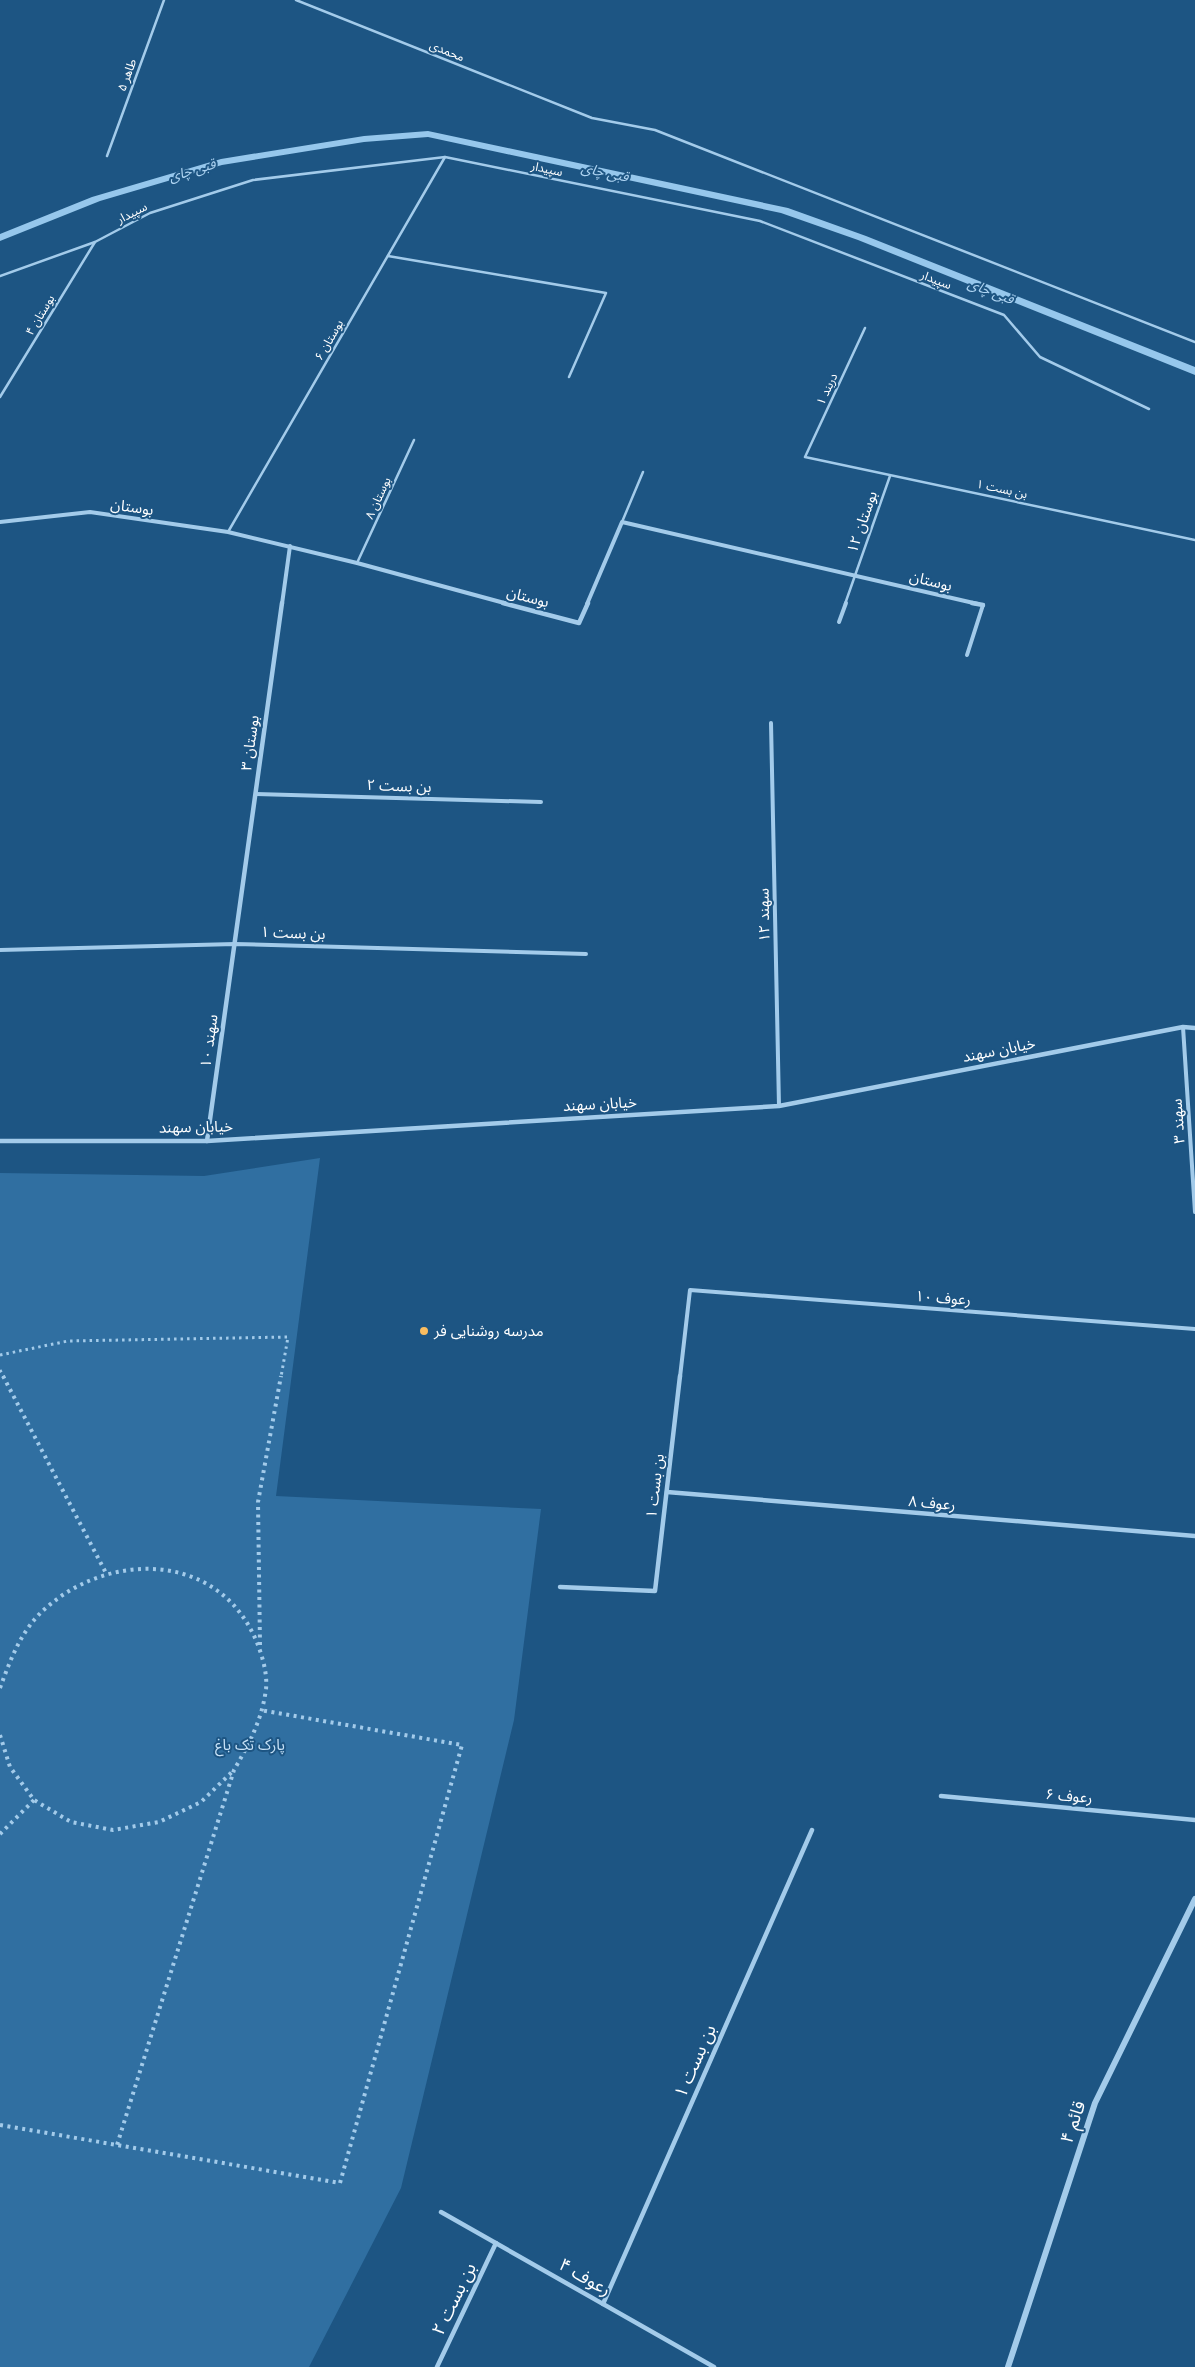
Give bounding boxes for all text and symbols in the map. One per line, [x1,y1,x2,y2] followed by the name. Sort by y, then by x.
[428,37,467,64] street label: محمدی
[114,57,139,93] street label: طاهر ۵
[166,154,219,187] water label: قبی چای
[529,158,564,180] street label: سپیدار
[579,158,631,187] water label: قبی چای
[113,199,150,228] street label: سپیدار
[917,266,954,293] street label: سپیدار
[965,274,1017,309] water label: قبی چای
[22,292,58,338] street label: بوستان ۴
[311,317,346,363] street label: بوستان ۶
[813,370,841,407] street label: دربند ۱
[361,474,394,521] street label: بوستان ۸
[975,476,1029,501] street label: بن بست ۱
[842,488,881,555] street label: بوستان ۱۲
[109,494,155,519] street label: بوستان
[908,566,954,595] street label: بوستان
[505,582,551,611] street label: بوستان
[236,714,263,772] street label: بوستان ۳
[366,775,432,796] street label: بن بست ۲
[754,888,773,942] street label: سهند ۱۲
[260,922,326,943] street label: بن بست ۱
[195,1013,222,1069] street label: سهند ۱۰
[961,1033,1037,1066] street label: خیابان سهند
[563,1092,638,1115] street label: خیابان سهند
[1166,1098,1189,1144] street label: سهند ۳
[159,1116,233,1137] street label: خیابان سهند
[915,1286,971,1309] street label: رعوف ۱۰
[433,1321,544,1340] place label: مدرسه روشنایی فر
[418,1325,430,1337] marker: مدرسه روشنایی فر
[641,1453,668,1519] street label: بن بست ۱
[908,1491,956,1514] street label: رعوف ۸
[215,1735,285,1757] park label: پارک تک باغ
[1045,1784,1093,1807] street label: رعوف ۶
[668,2021,721,2101] street label: بن بست ۱
[1055,2098,1092,2147] street label: قائم ۴
[555,2252,615,2301] street label: رعوف ۴
[426,2259,481,2339] street label: بن بست ۲

